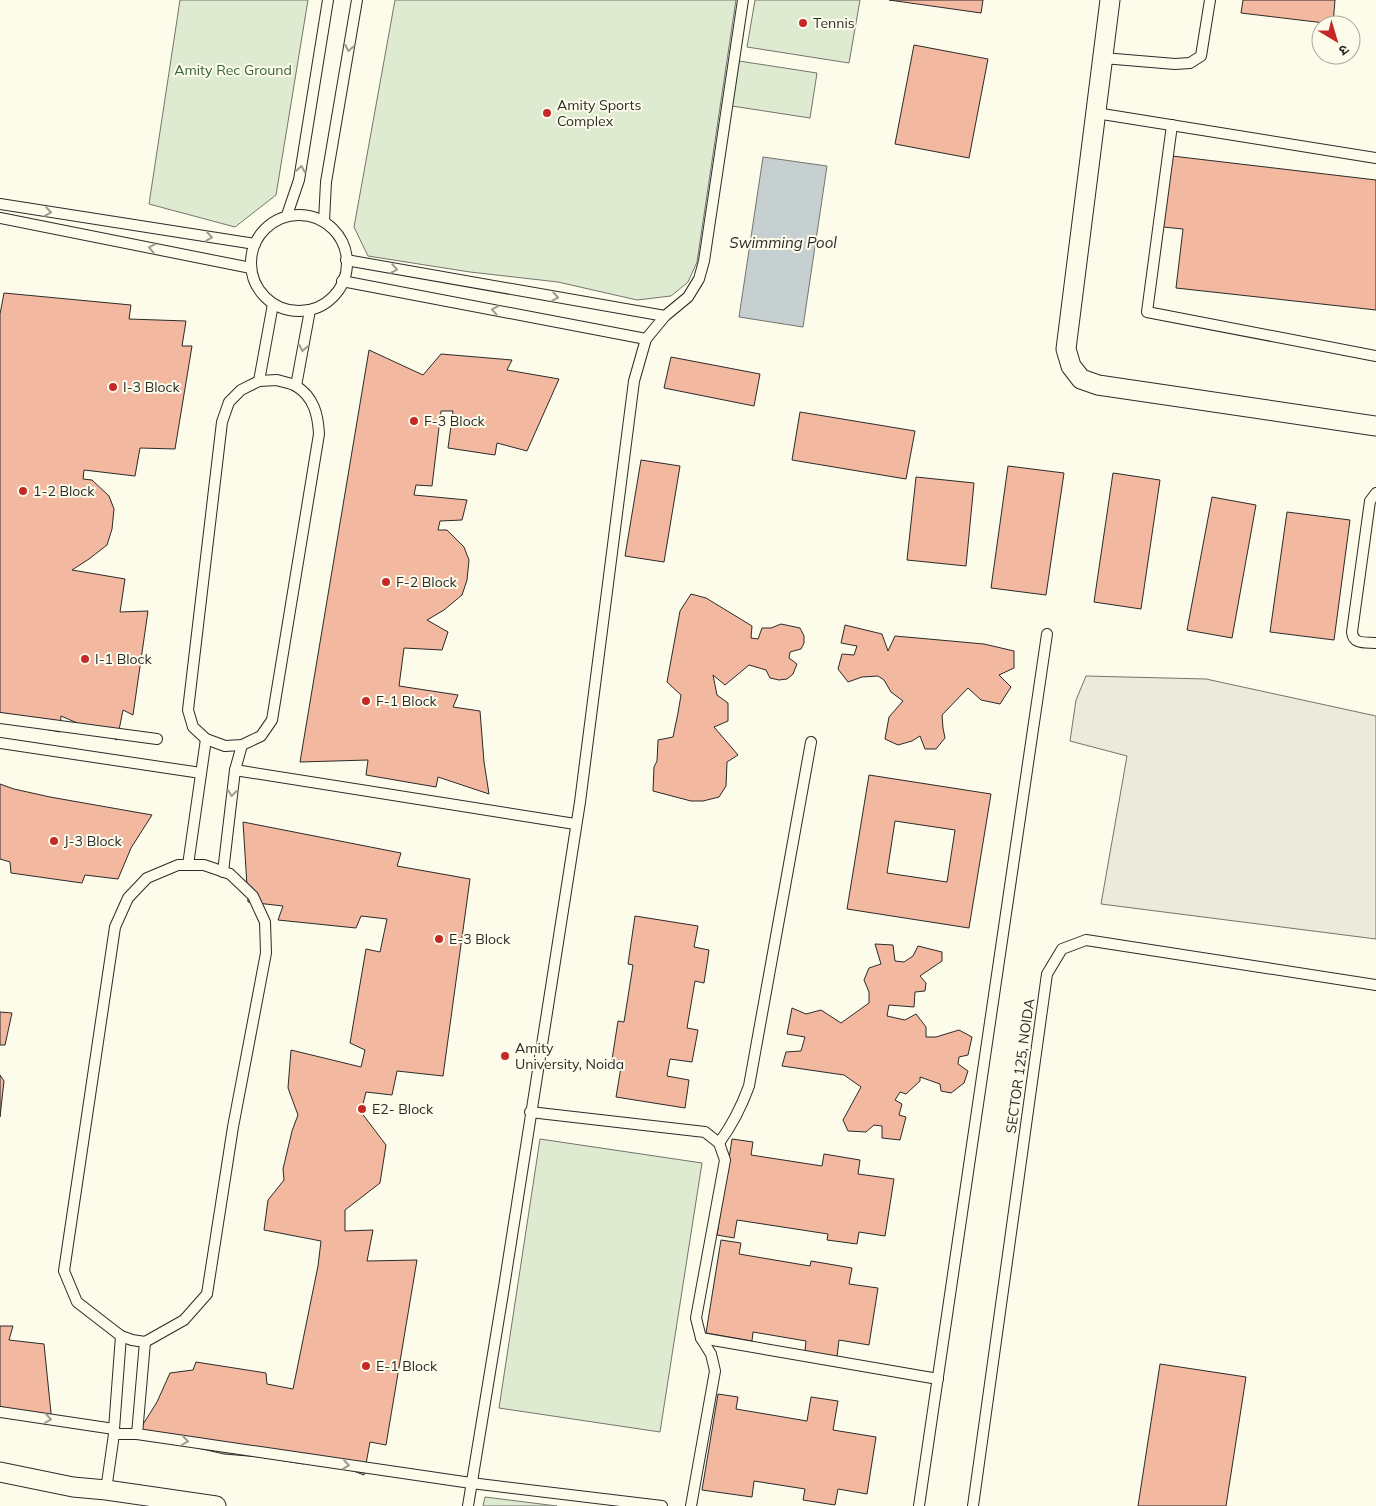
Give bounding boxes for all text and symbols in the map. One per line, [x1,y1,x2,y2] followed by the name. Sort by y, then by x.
[813,14,855,32] place label: Tennis
[1311,15,1361,65] north arrow
[797,17,809,29] marker: Tennis
[1335,41,1353,60] text: उ
[344,44,354,52] one-way arrow
[174,61,292,79] park label: Amity Rec Ground
[557,96,641,130] place label: Amity Sports Complex
[541,107,553,119] marker: Amity Sports Complex
[296,164,306,173] one-way arrow
[44,206,53,216] one-way arrow
[205,231,213,242] one-way arrow
[729,233,837,252] water label: Swimming Pool
[147,244,156,254] one-way arrow
[390,263,399,273] one-way arrow
[550,291,559,301] one-way arrow
[491,306,499,316] one-way arrow
[298,344,308,353] one-way arrow
[123,378,180,396] place label: I-3 Block
[107,381,119,393] marker: I-3 Block
[424,412,486,430] place label: F-3 Block
[408,415,420,427] marker: F-3 Block
[33,482,95,500] place label: 1-2 Block
[17,485,29,497] marker: 1-2 Block
[396,573,458,591] place label: F-2 Block
[380,576,392,588] marker: F-2 Block
[95,650,152,668] place label: I-1 Block
[79,653,91,665] marker: I-1 Block
[376,692,438,710] place label: F-1 Block
[360,695,372,707] marker: F-1 Block
[227,789,238,797] one-way arrow
[64,832,122,850] place label: J-3 Block
[48,835,60,847] marker: J-3 Block
[449,930,511,948] place label: E-3 Block
[433,933,445,945] marker: E-3 Block
[1002,997,1038,1135] street label: SECTOR 125, NOIDA
[515,1039,624,1073] place label: Amity University, Noida
[499,1050,511,1062] marker: Amity University, Noida
[372,1100,434,1118] place label: E2- Block
[356,1103,368,1115] marker: E2- Block
[376,1357,438,1375] place label: E-1 Block
[360,1360,372,1372] marker: E-1 Block
[45,1413,53,1424] one-way arrow
[181,1435,189,1446] one-way arrow
[341,1459,350,1469] one-way arrow

